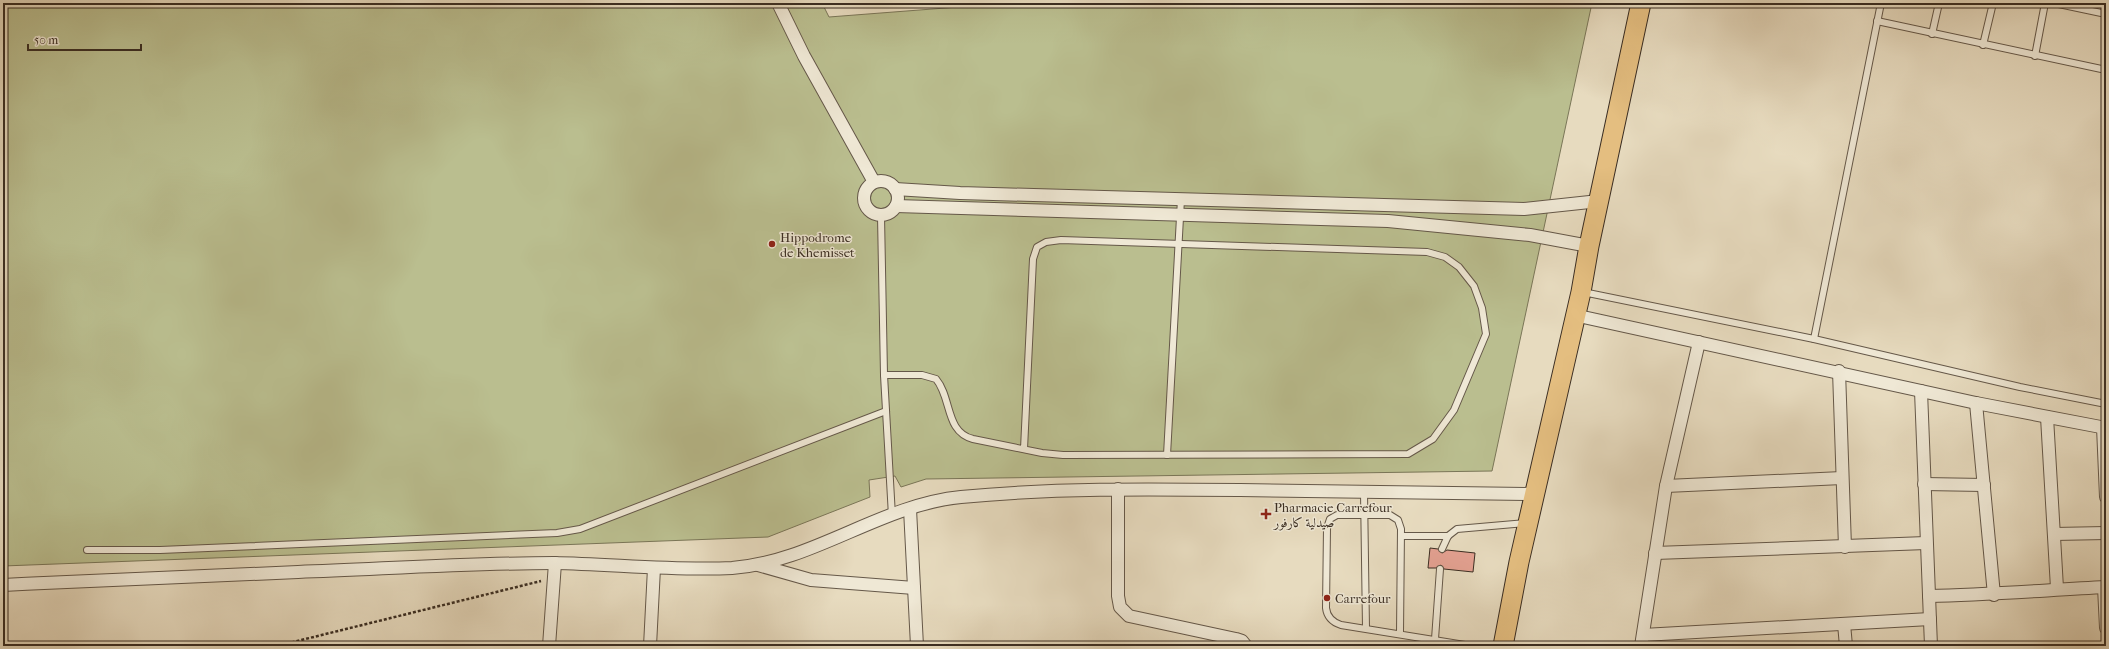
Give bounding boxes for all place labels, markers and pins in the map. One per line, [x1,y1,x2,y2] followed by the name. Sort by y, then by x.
[780,230,855,260] place label: Hippodrome de Khemisset
[767,239,777,249] marker: Hippodrome de Khemisset
[1272,500,1392,531] place label: Pharmacie Carrefour صيدلية كارفور
[1261,509,1271,519] marker: Pharmacie Carrefour صيدلية كارفور
[1335,591,1391,606] place label: Carrefour
[1322,593,1332,603] marker: Carrefour

